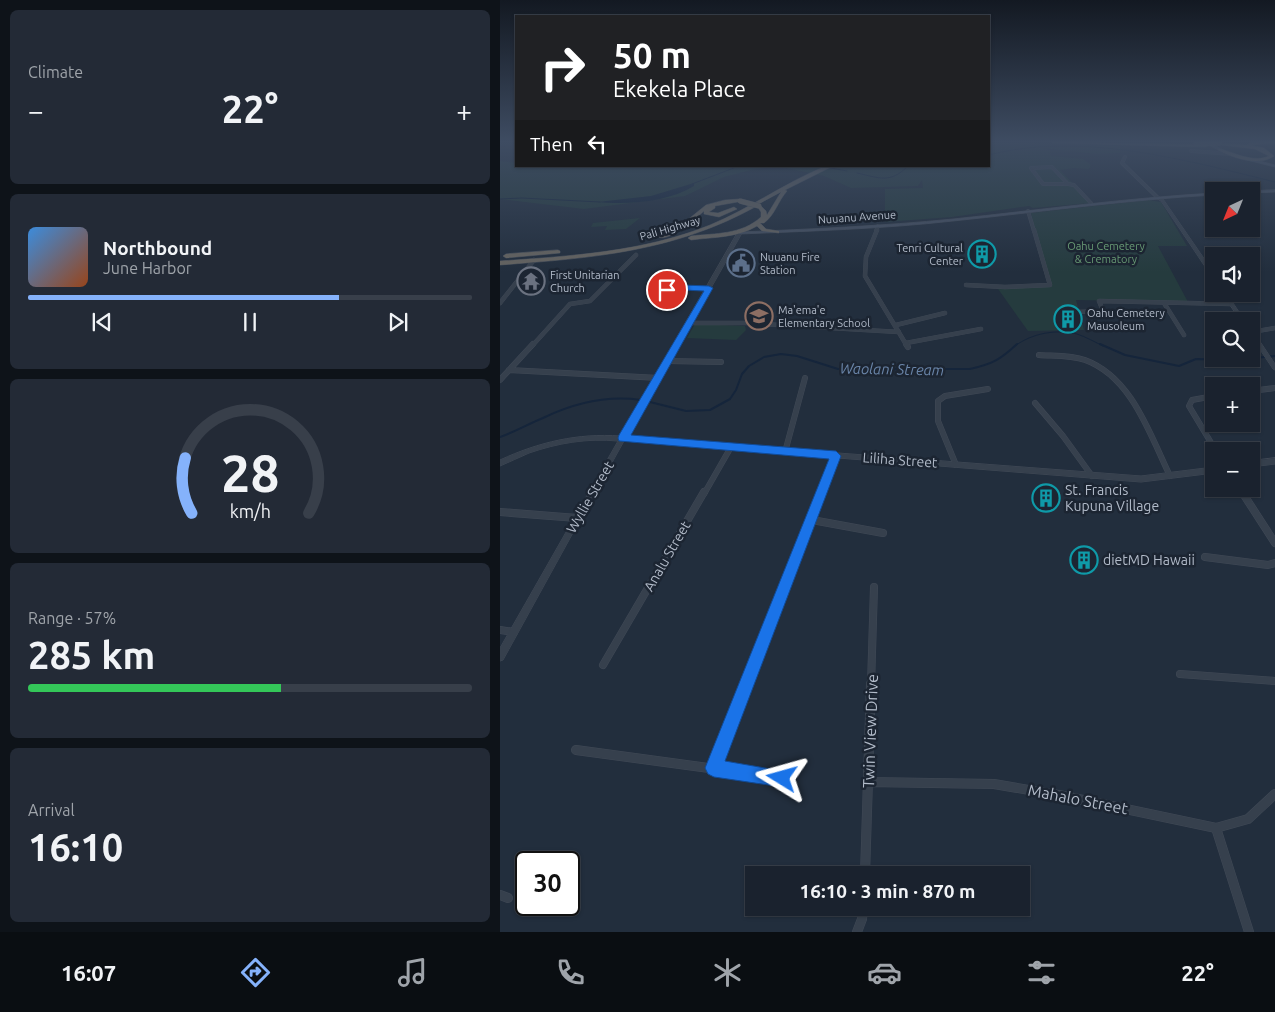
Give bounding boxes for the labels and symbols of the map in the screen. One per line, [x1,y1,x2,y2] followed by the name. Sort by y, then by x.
[1205,182,1260,238] north arrow
[818,208,896,226] street label: Nuuanu Avenue
[638,213,702,242] street label: Pali Highway
[967,239,997,269] building icon: Tenri Cultural Center
[1067,240,1146,265] park label: Oahu Cemetery & Crematory
[897,242,964,267] place label: Tenri Cultural Center
[726,248,756,278] public building icon: Nuuanu Fire Station
[760,251,820,276] place label: Nuuanu Fire Station
[516,266,546,296] temple icon: First Unitarian Church
[550,269,619,294] place label: First Unitarian Church
[646,269,688,311] pin
[744,301,774,331] school or university icon: Ma'ema'e Elementary School
[778,304,870,329] place label: Ma'ema'e Elementary School
[1053,304,1083,334] building icon: Oahu Cemetery Mausoleum
[1087,307,1165,332] place label: Oahu Cemetery Mausoleum
[840,360,944,378] water label: Waolani Stream
[862,449,938,471] street label: Liliha Street
[563,458,617,536] street label: Wyllie Street
[1065,482,1159,514] place label: St. Francis Kupuna Village
[1031,483,1061,513] building icon: St. Francis Kupuna Village
[641,518,694,594] street label: Analu Street
[1069,545,1099,575] building icon: dietMD Hawaii
[1103,552,1195,568] place label: dietMD Hawaii
[859,674,881,788] street label: Twin View Drive
[755,751,807,803] position arrow
[1027,780,1130,818] street label: Mahalo Street
[515,851,580,916] speed limit sign: 30

